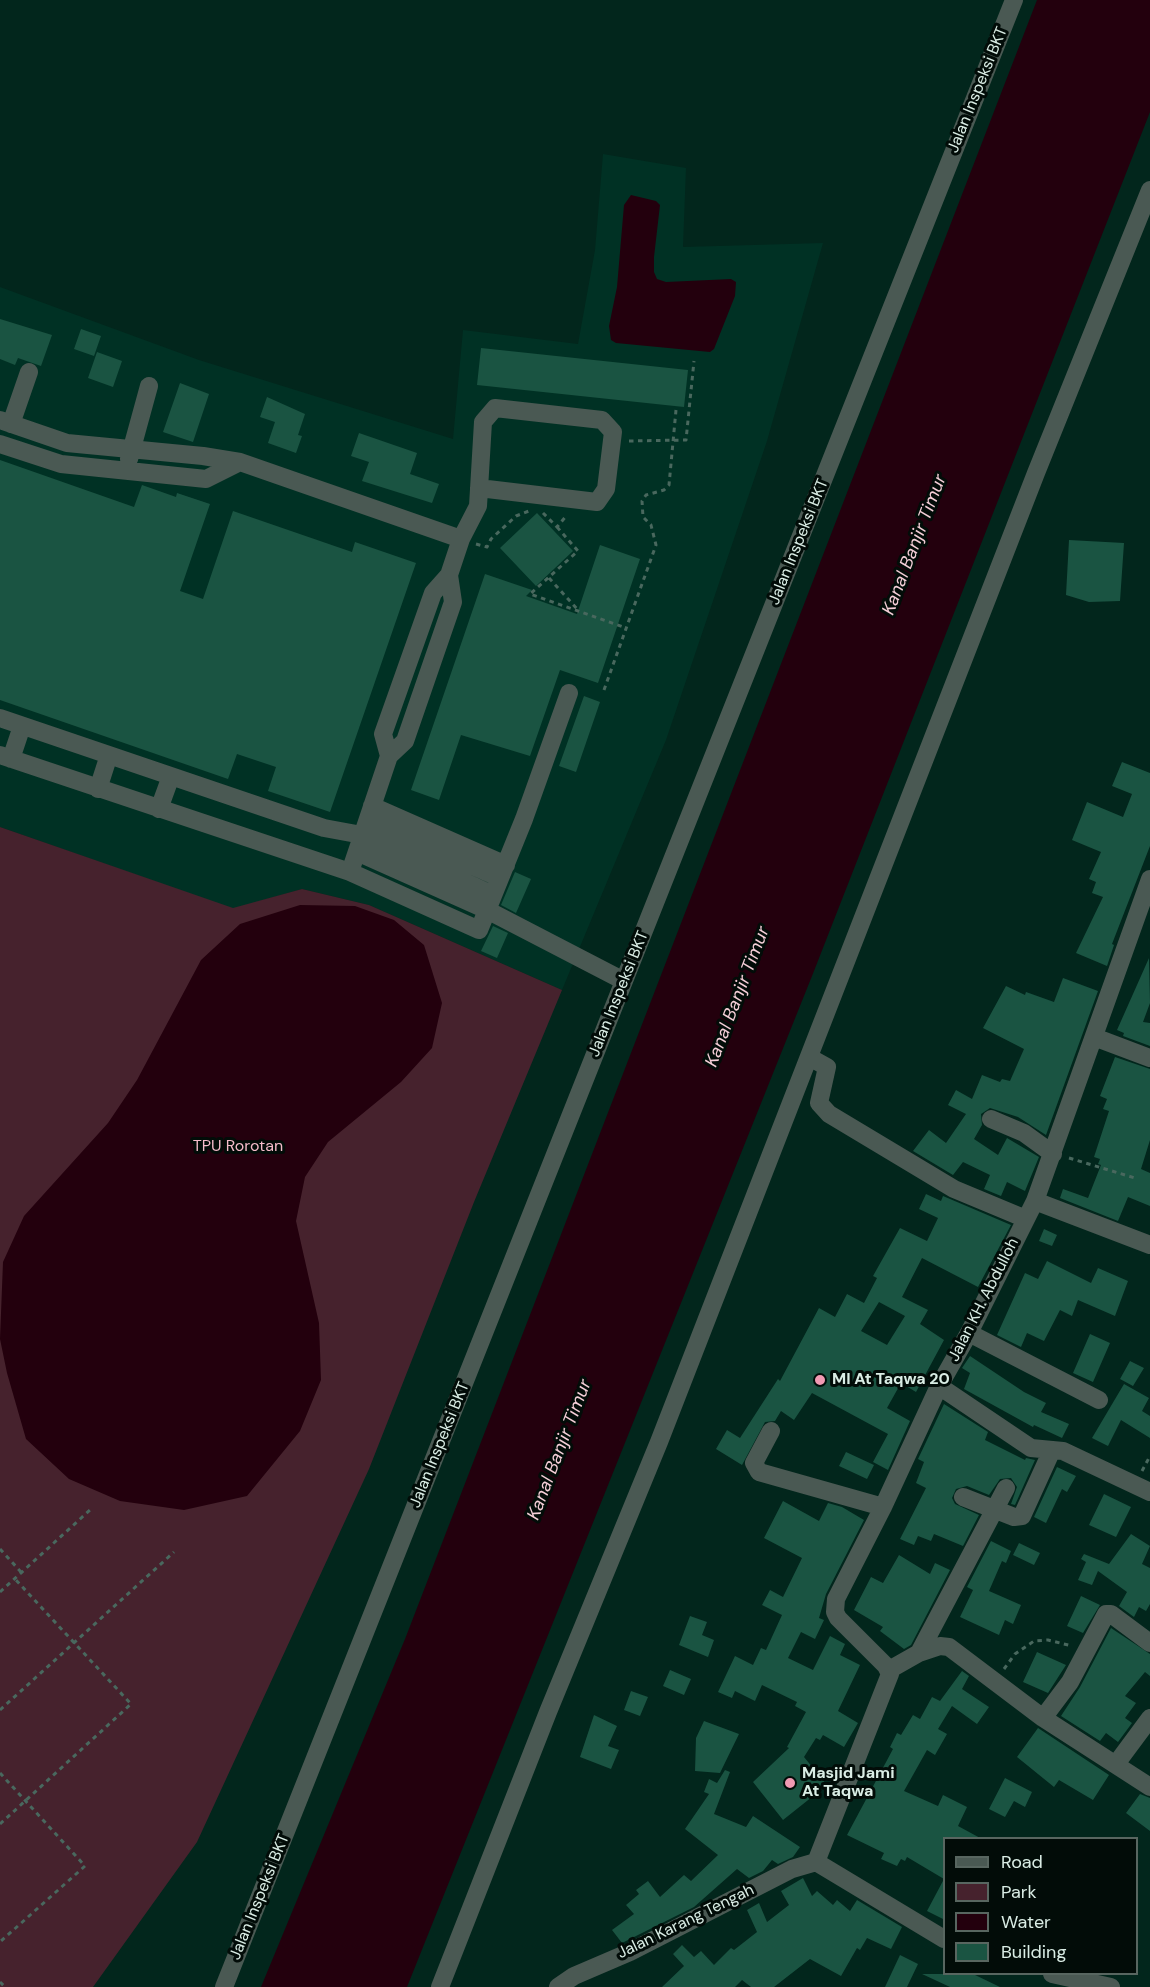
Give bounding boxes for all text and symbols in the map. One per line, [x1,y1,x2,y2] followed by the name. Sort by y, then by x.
[944,24,1012,156] street label: Jalan Inspeksi BKT
[878,472,952,618] water label: Kanal Banjir Timur
[765,476,833,608] street label: Jalan Inspeksi BKT
[701,924,775,1070] water label: Kanal Banjir Timur
[585,928,653,1060] street label: Jalan Inspeksi BKT
[193,1137,283,1157] park label: TPU Rorotan
[945,1235,1023,1365] street label: Jalan KH. Abdulloh
[832,1370,950,1390] place label: MI At Taqwa 20
[813,1373,827,1387] marker: MI At Taqwa 20
[523,1377,597,1523] water label: Kanal Banjir Timur
[406,1379,474,1511] street label: Jalan Inspeksi BKT
[802,1764,895,1802] place label: Masjid Jami At Taqwa
[783,1776,797,1790] marker: Masjid Jami At Taqwa
[226,1831,294,1963] street label: Jalan Inspeksi BKT
[943,1837,1138,1975] legend
[1001,1850,1043,1874] text: Road
[1001,1880,1037,1904] text: Park
[614,1881,758,1963] street label: Jalan Karang Tengah
[1001,1910,1051,1934] text: Water
[1001,1940,1066,1964] text: Building

